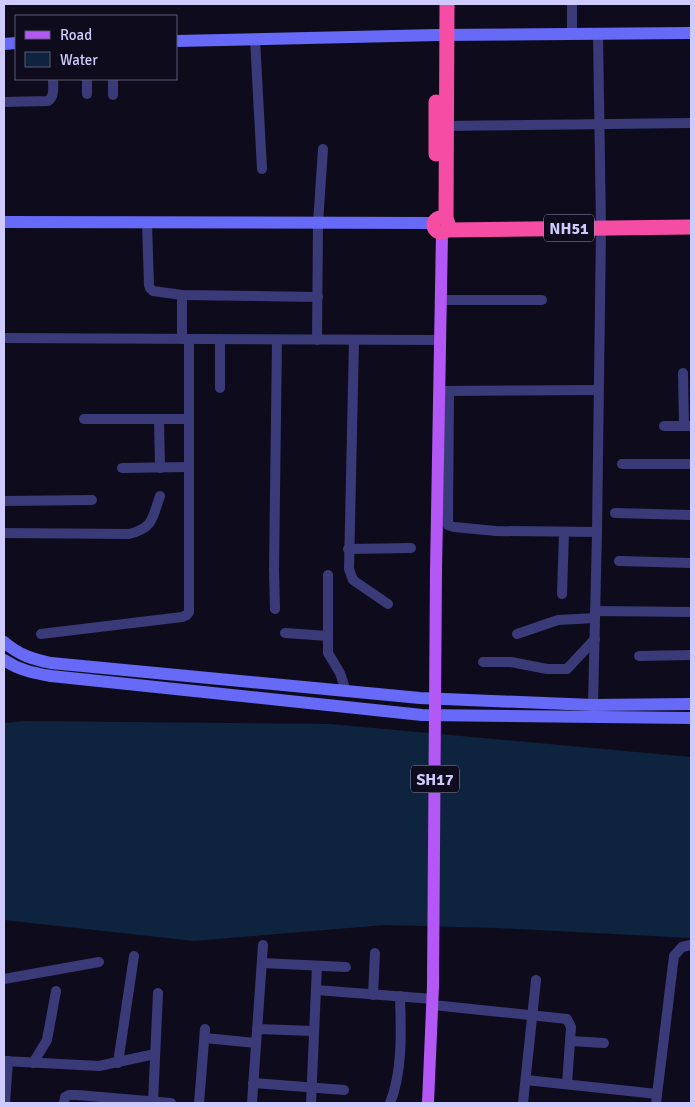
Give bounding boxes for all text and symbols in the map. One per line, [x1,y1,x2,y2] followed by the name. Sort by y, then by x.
[15,15,178,80] legend
[60,26,92,44] text: Road
[60,51,98,69] text: Water
[544,214,594,242] road number: NH51
[411,766,459,792] road number: SH17

